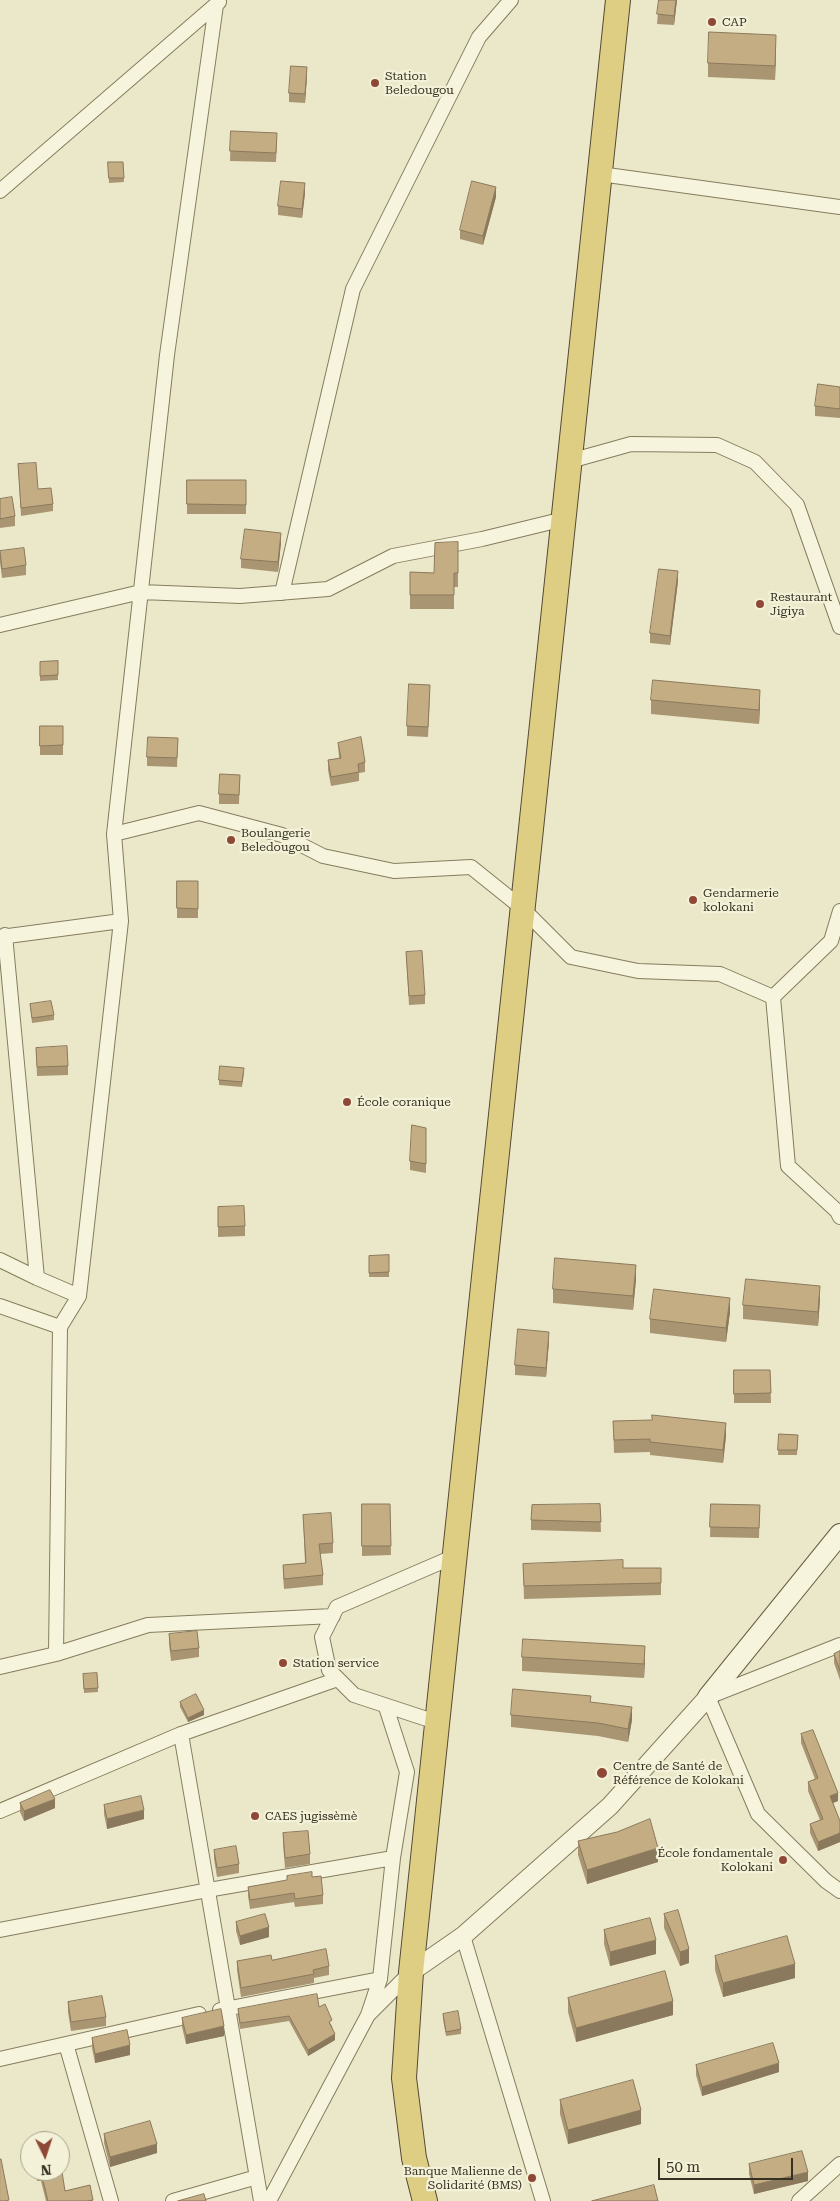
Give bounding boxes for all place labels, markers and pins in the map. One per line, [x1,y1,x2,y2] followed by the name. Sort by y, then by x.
[722,15,747,29] place label: CAP
[706,16,718,28] marker: CAP
[385,69,454,97] place label: Station Beledougou
[369,77,381,89] marker: Station Beledougou
[770,590,832,618] place label: Restaurant Jigiya
[754,598,766,610] marker: Restaurant Jigiya
[241,826,310,854] place label: Boulangerie Beledougou
[225,834,237,846] marker: Boulangerie Beledougou
[703,886,779,914] place label: Gendarmerie kolokani
[687,894,699,906] marker: Gendarmerie kolokani
[357,1095,451,1109] place label: École coranique
[341,1096,353,1108] marker: École coranique
[293,1656,379,1670] place label: Station service
[277,1657,289,1669] marker: Station service
[613,1759,744,1787] place label: Centre de Santé de Référence de Kolokani
[595,1766,609,1780] marker: Centre de Santé de Référence de Kolokani
[265,1809,357,1823] place label: CAES jugissèmè
[249,1810,261,1822] marker: CAES jugissèmè
[657,1846,773,1874] place label: École fondamentale Kolokani
[777,1854,789,1866] marker: École fondamentale Kolokani
[404,2164,522,2192] place label: Banque Malienne de Solidarité (BMS)
[526,2172,538,2184] marker: Banque Malienne de Solidarité (BMS)

